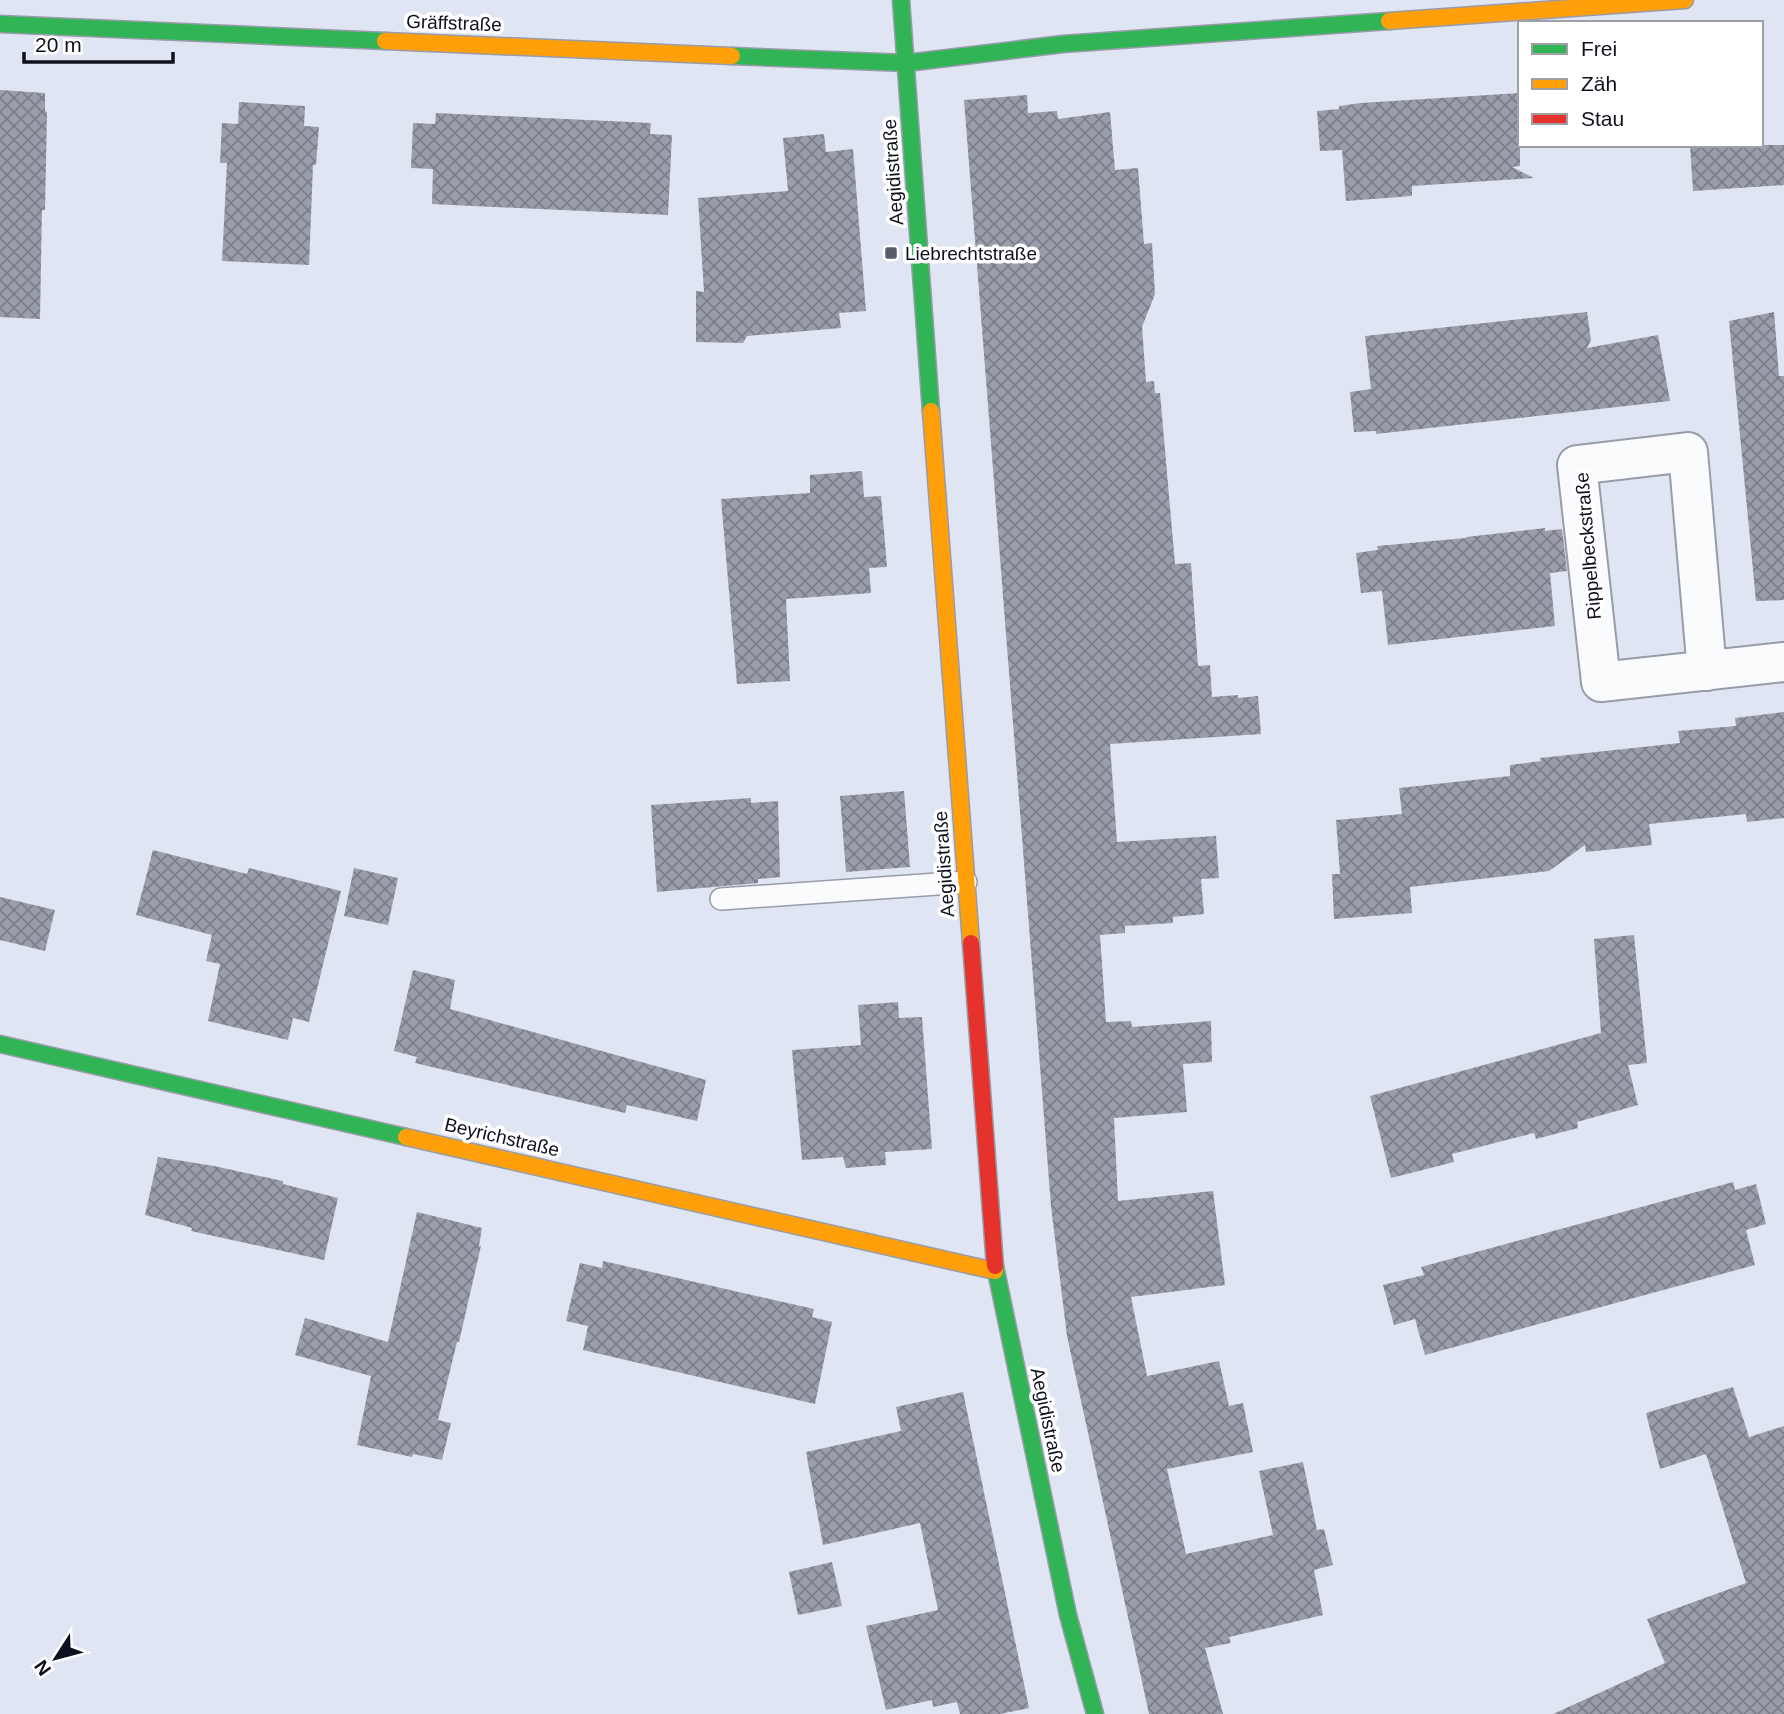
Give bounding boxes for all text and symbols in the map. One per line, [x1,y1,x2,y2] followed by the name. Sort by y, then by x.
[406,11,502,35] street label: Gräffstraße
[24,21,173,65] scale bar
[1518,21,1763,147] legend
[35,33,82,56] text: 20 m
[1581,37,1617,60] text: Frei
[1581,72,1617,95] text: Zäh
[1581,107,1624,130] text: Stau
[879,118,907,226] street label: Aegidistraße
[905,243,1037,264] place label: Liebrechtstraße
[883,245,899,261] marker: Liebrechtstraße
[1571,471,1605,621] street label: Rippelbeckstraße
[930,810,958,918] street label: Aegidistraße
[443,1114,561,1160] street label: Beyrichstraße
[1027,1366,1069,1474] street label: Aegidistraße
[21,1623,91,1693] north arrow
[30,1656,55,1679] text: N

